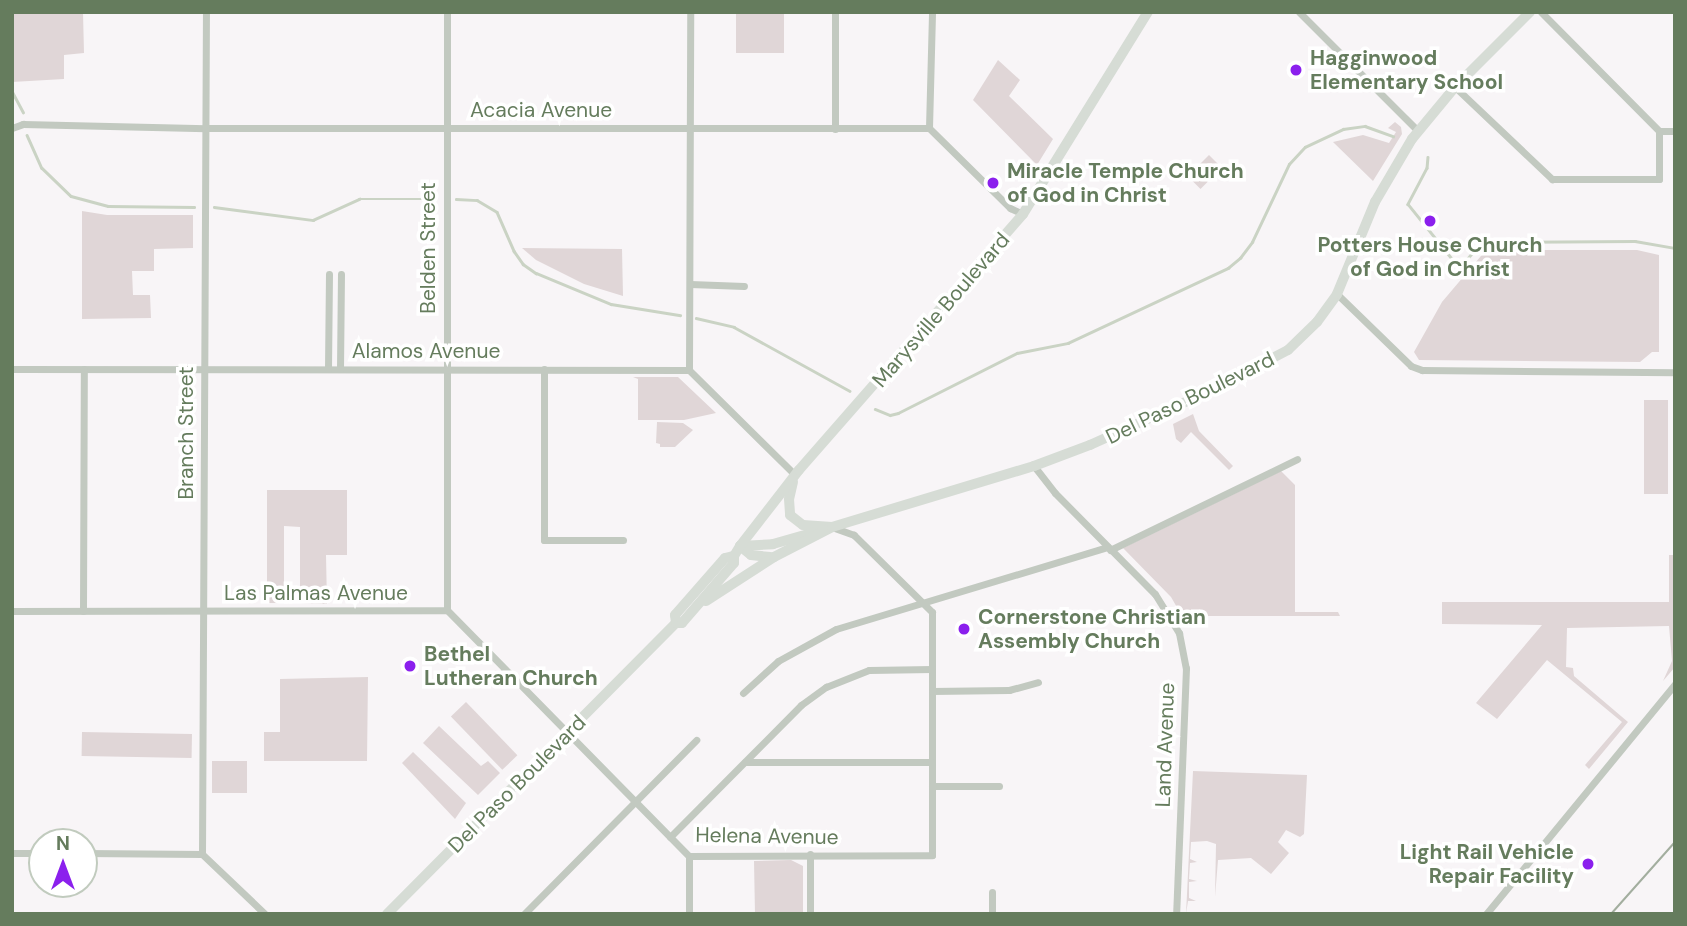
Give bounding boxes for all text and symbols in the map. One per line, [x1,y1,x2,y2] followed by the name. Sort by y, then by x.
[1310,45,1503,95] place label: Hagginwood Elementary School
[1288,62,1304,78] marker: Hagginwood Elementary School
[470,97,612,123] street label: Acacia Avenue
[1007,158,1244,208] place label: Miracle Temple Church of God in Christ
[985,175,1001,191] marker: Miracle Temple Church of God in Christ
[415,182,441,314] street label: Belden Street
[1422,213,1438,229] marker: Potters House Church of God in Christ
[867,227,1015,393] street label: Marysville Boulevard
[1317,232,1543,282] place label: Potters House Church of God in Christ
[352,338,500,364] street label: Alamos Avenue
[1102,346,1278,450] street label: Del Paso Boulevard
[173,366,199,500] street label: Branch Street
[224,580,408,606] street label: Las Palmas Avenue
[978,604,1206,654] place label: Cornerstone Christian Assembly Church
[956,621,972,637] marker: Cornerstone Christian Assembly Church
[424,641,598,691] place label: Bethel Lutheran Church
[402,658,418,674] marker: Bethel Lutheran Church
[1150,682,1180,808] street label: Land Avenue
[443,710,591,858] street label: Del Paso Boulevard
[695,822,839,850] street label: Helena Avenue
[28,828,98,898] north arrow
[56,831,70,856] text: N
[1400,839,1574,889] place label: Light Rail Vehicle Repair Facility
[1580,856,1596,872] marker: Light Rail Vehicle Repair Facility

